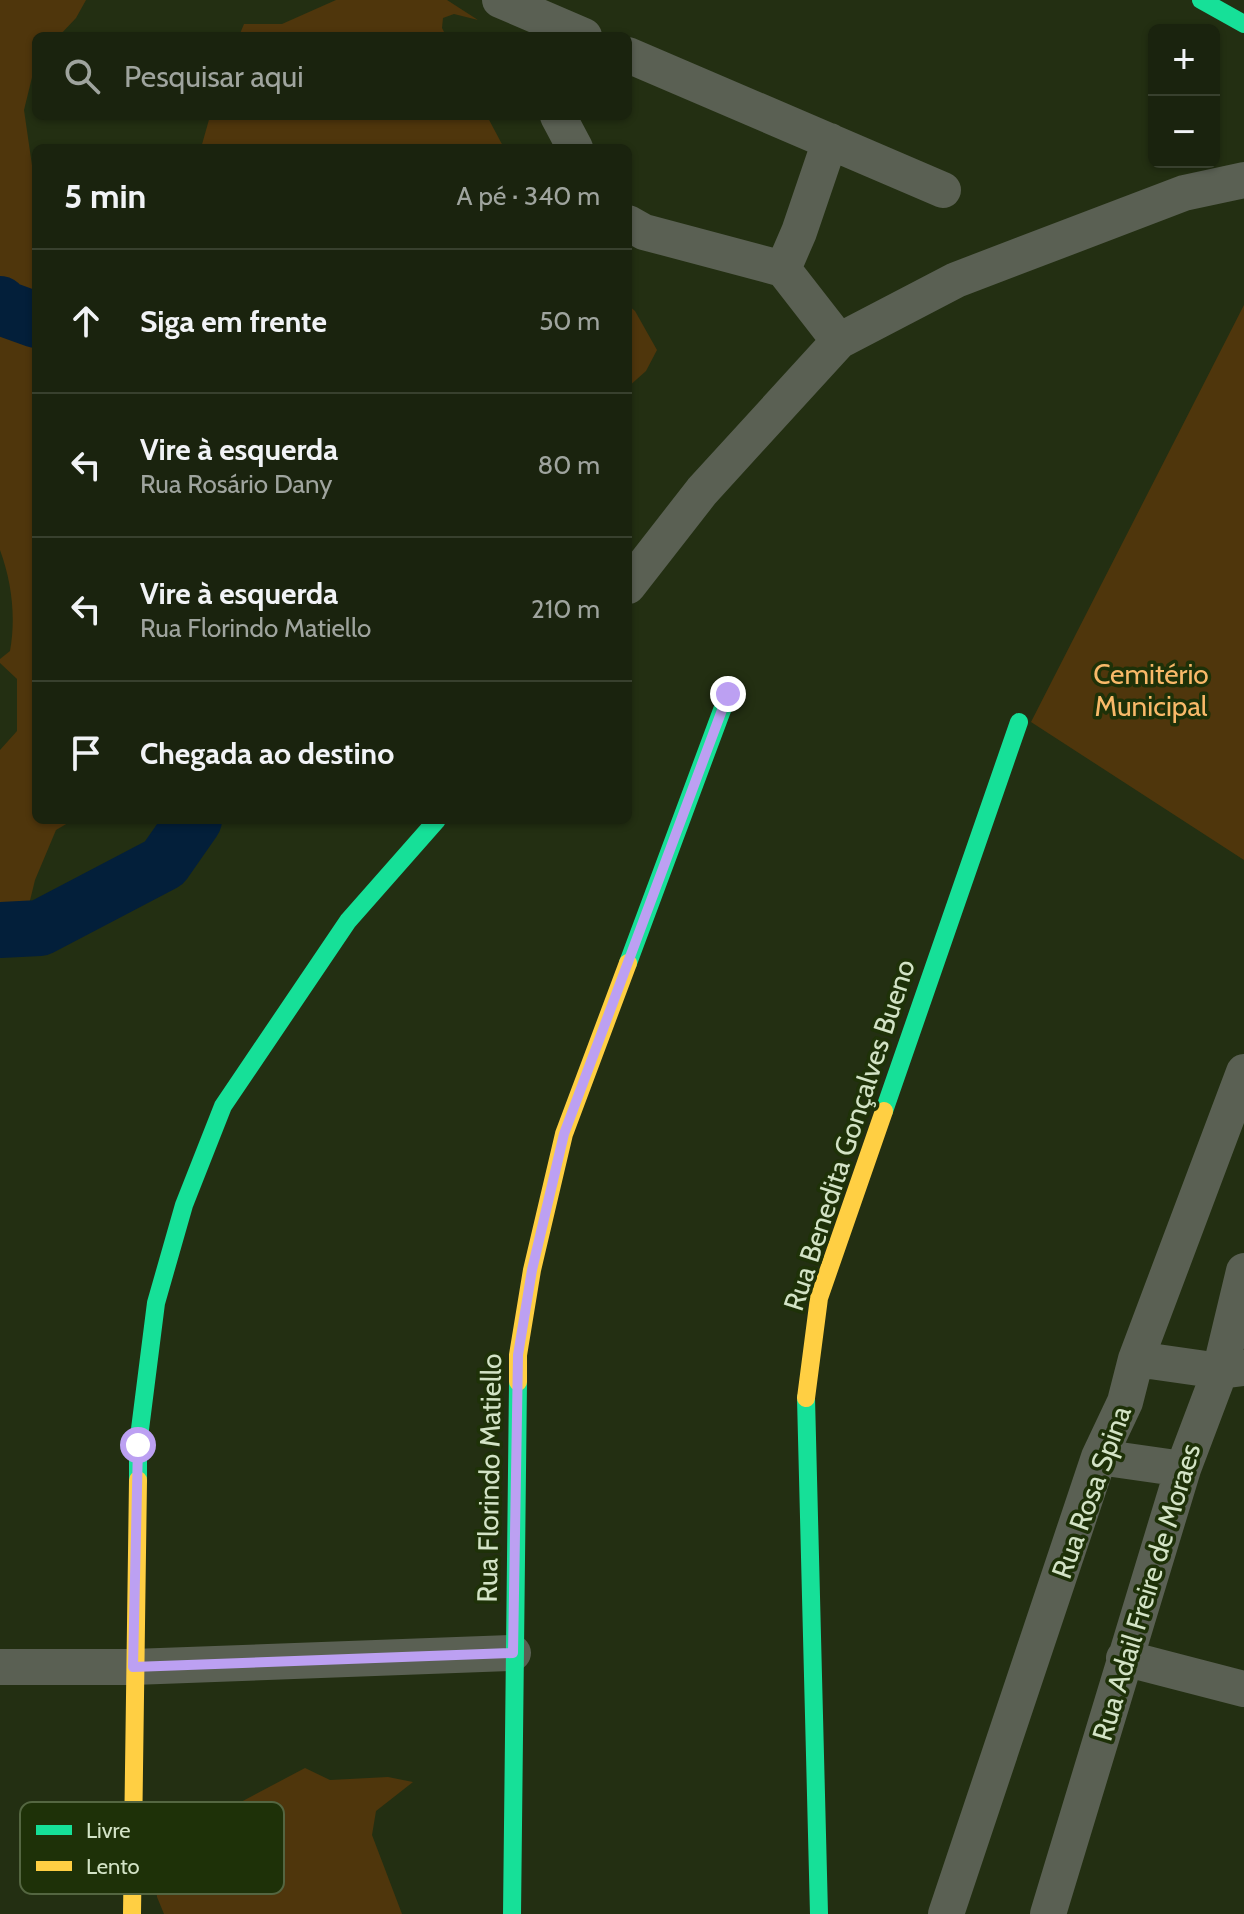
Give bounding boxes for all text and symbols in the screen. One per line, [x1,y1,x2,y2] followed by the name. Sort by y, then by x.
[1148,24,1220,168] map controls
[1148,24,1220,96] button: +
[32,32,632,120] search box
[60,54,104,98] icon: search
[124,58,304,95] text: Pesquisar aqui
[1148,96,1220,168] button: −
[64,175,146,217] text: 5 min
[457,180,600,212] text: A pé · 340 m
[64,299,108,343] icon: ahead
[140,303,327,340] text: Siga em frente
[539,305,600,337] text: 50 m
[140,431,338,468] text: Vire à esquerda
[64,443,108,487] icon: left
[537,449,600,481] text: 80 m
[140,468,332,500] text: Rua Rosário Dany
[140,575,338,612] text: Vire à esquerda
[64,587,108,631] icon: left
[531,593,600,625] text: 210 m
[140,612,371,644] text: Rua Florindo Matiello
[1093,657,1209,723] park label: Cemitério Municipal
[710,676,746,712] route end
[64,731,108,775] icon: arrive
[140,735,394,772] text: Chegada ao destino
[776,955,922,1315] street label: Rua Benedita Gonçalves Bueno
[470,1353,508,1603] street label: Rua Florindo Matiello
[1044,1401,1138,1583] street label: Rua Rosa Spina
[120,1427,156,1463] route start
[1085,1439,1207,1745] street label: Rua Adail Freire de Moraes
[20,1802,284,1894] legend
[86,1817,130,1844] text: Livre
[86,1853,140,1880] text: Lento

